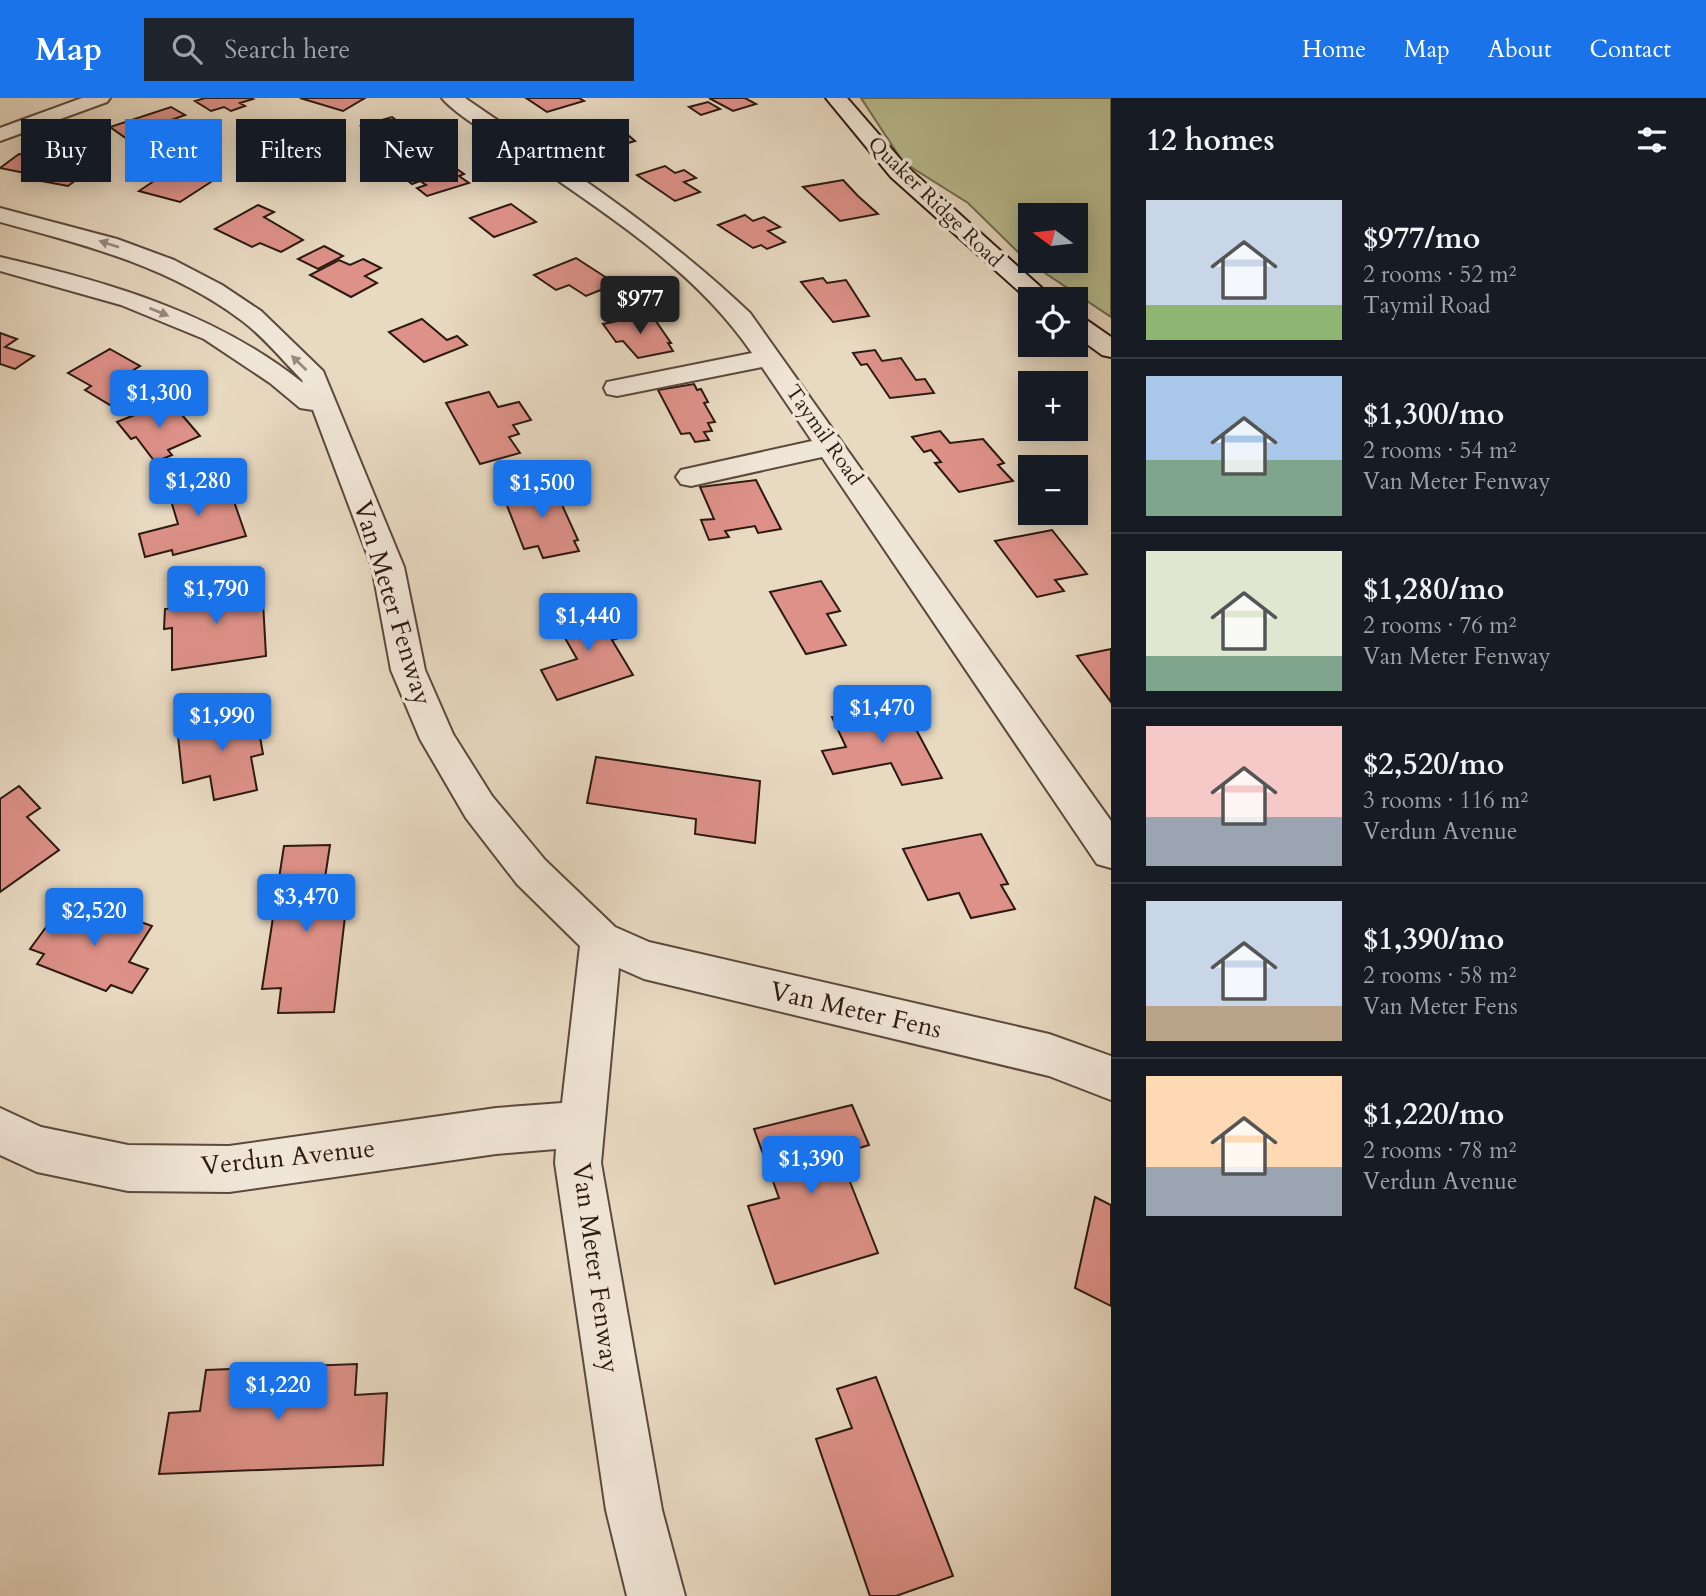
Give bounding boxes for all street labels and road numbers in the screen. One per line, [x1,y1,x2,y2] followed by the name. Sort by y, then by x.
[861,130,1009,274] street label: Quaker Ridge Road
[779,379,869,491] street label: Taymil Road
[345,496,441,710] street label: Van Meter Fenway
[767,973,945,1047] street label: Van Meter Fens
[199,1130,377,1184] street label: Verdun Avenue
[564,1161,628,1376] street label: Van Meter Fenway

